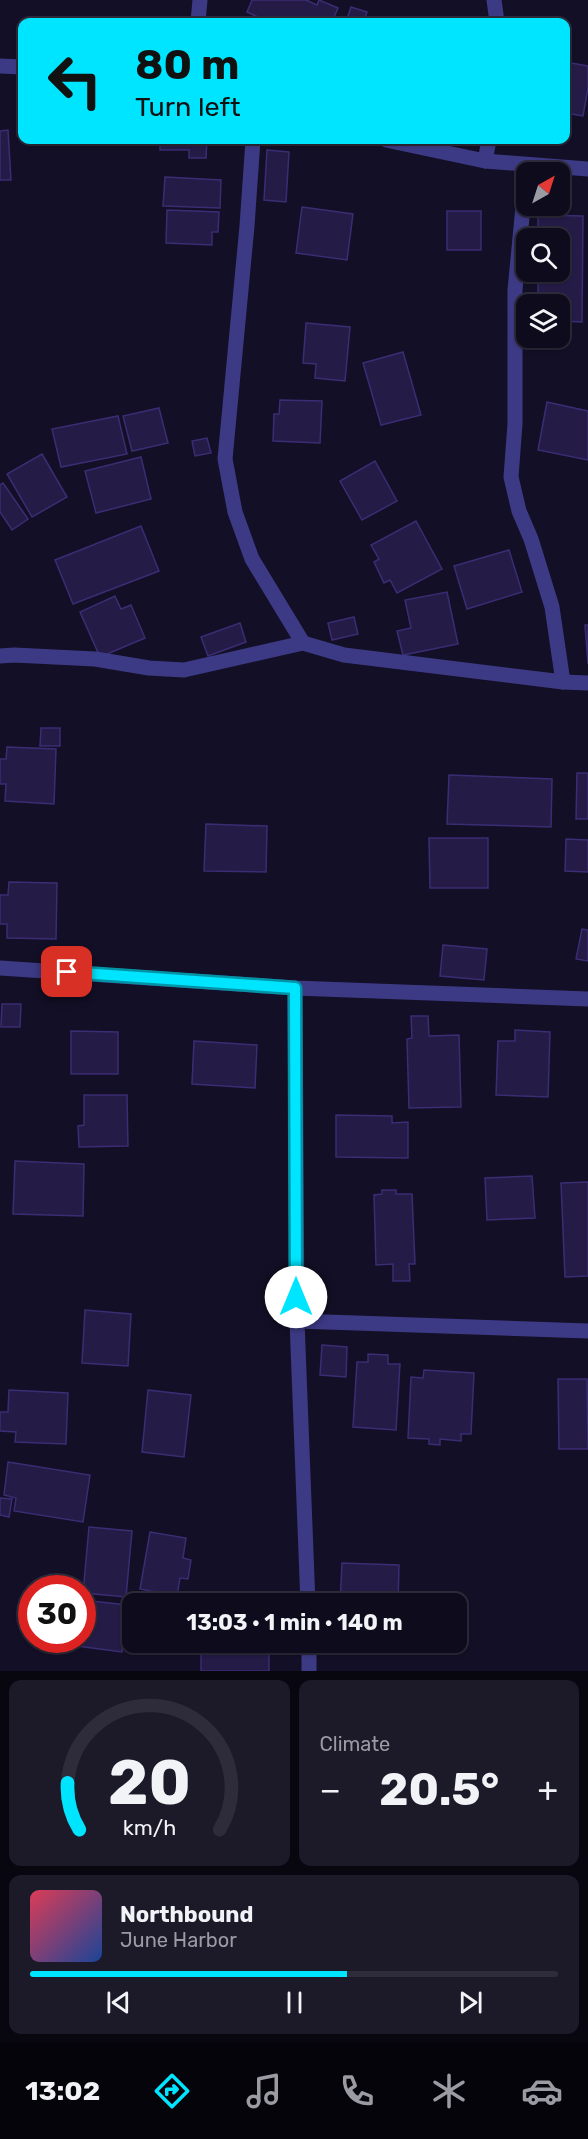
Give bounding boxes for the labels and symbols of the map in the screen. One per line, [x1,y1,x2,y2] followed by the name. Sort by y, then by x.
[516,162,570,216] north arrow
[41,946,92,997] pin
[264,1265,328,1329] position arrow
[18,1575,96,1653] speed limit sign: 30

